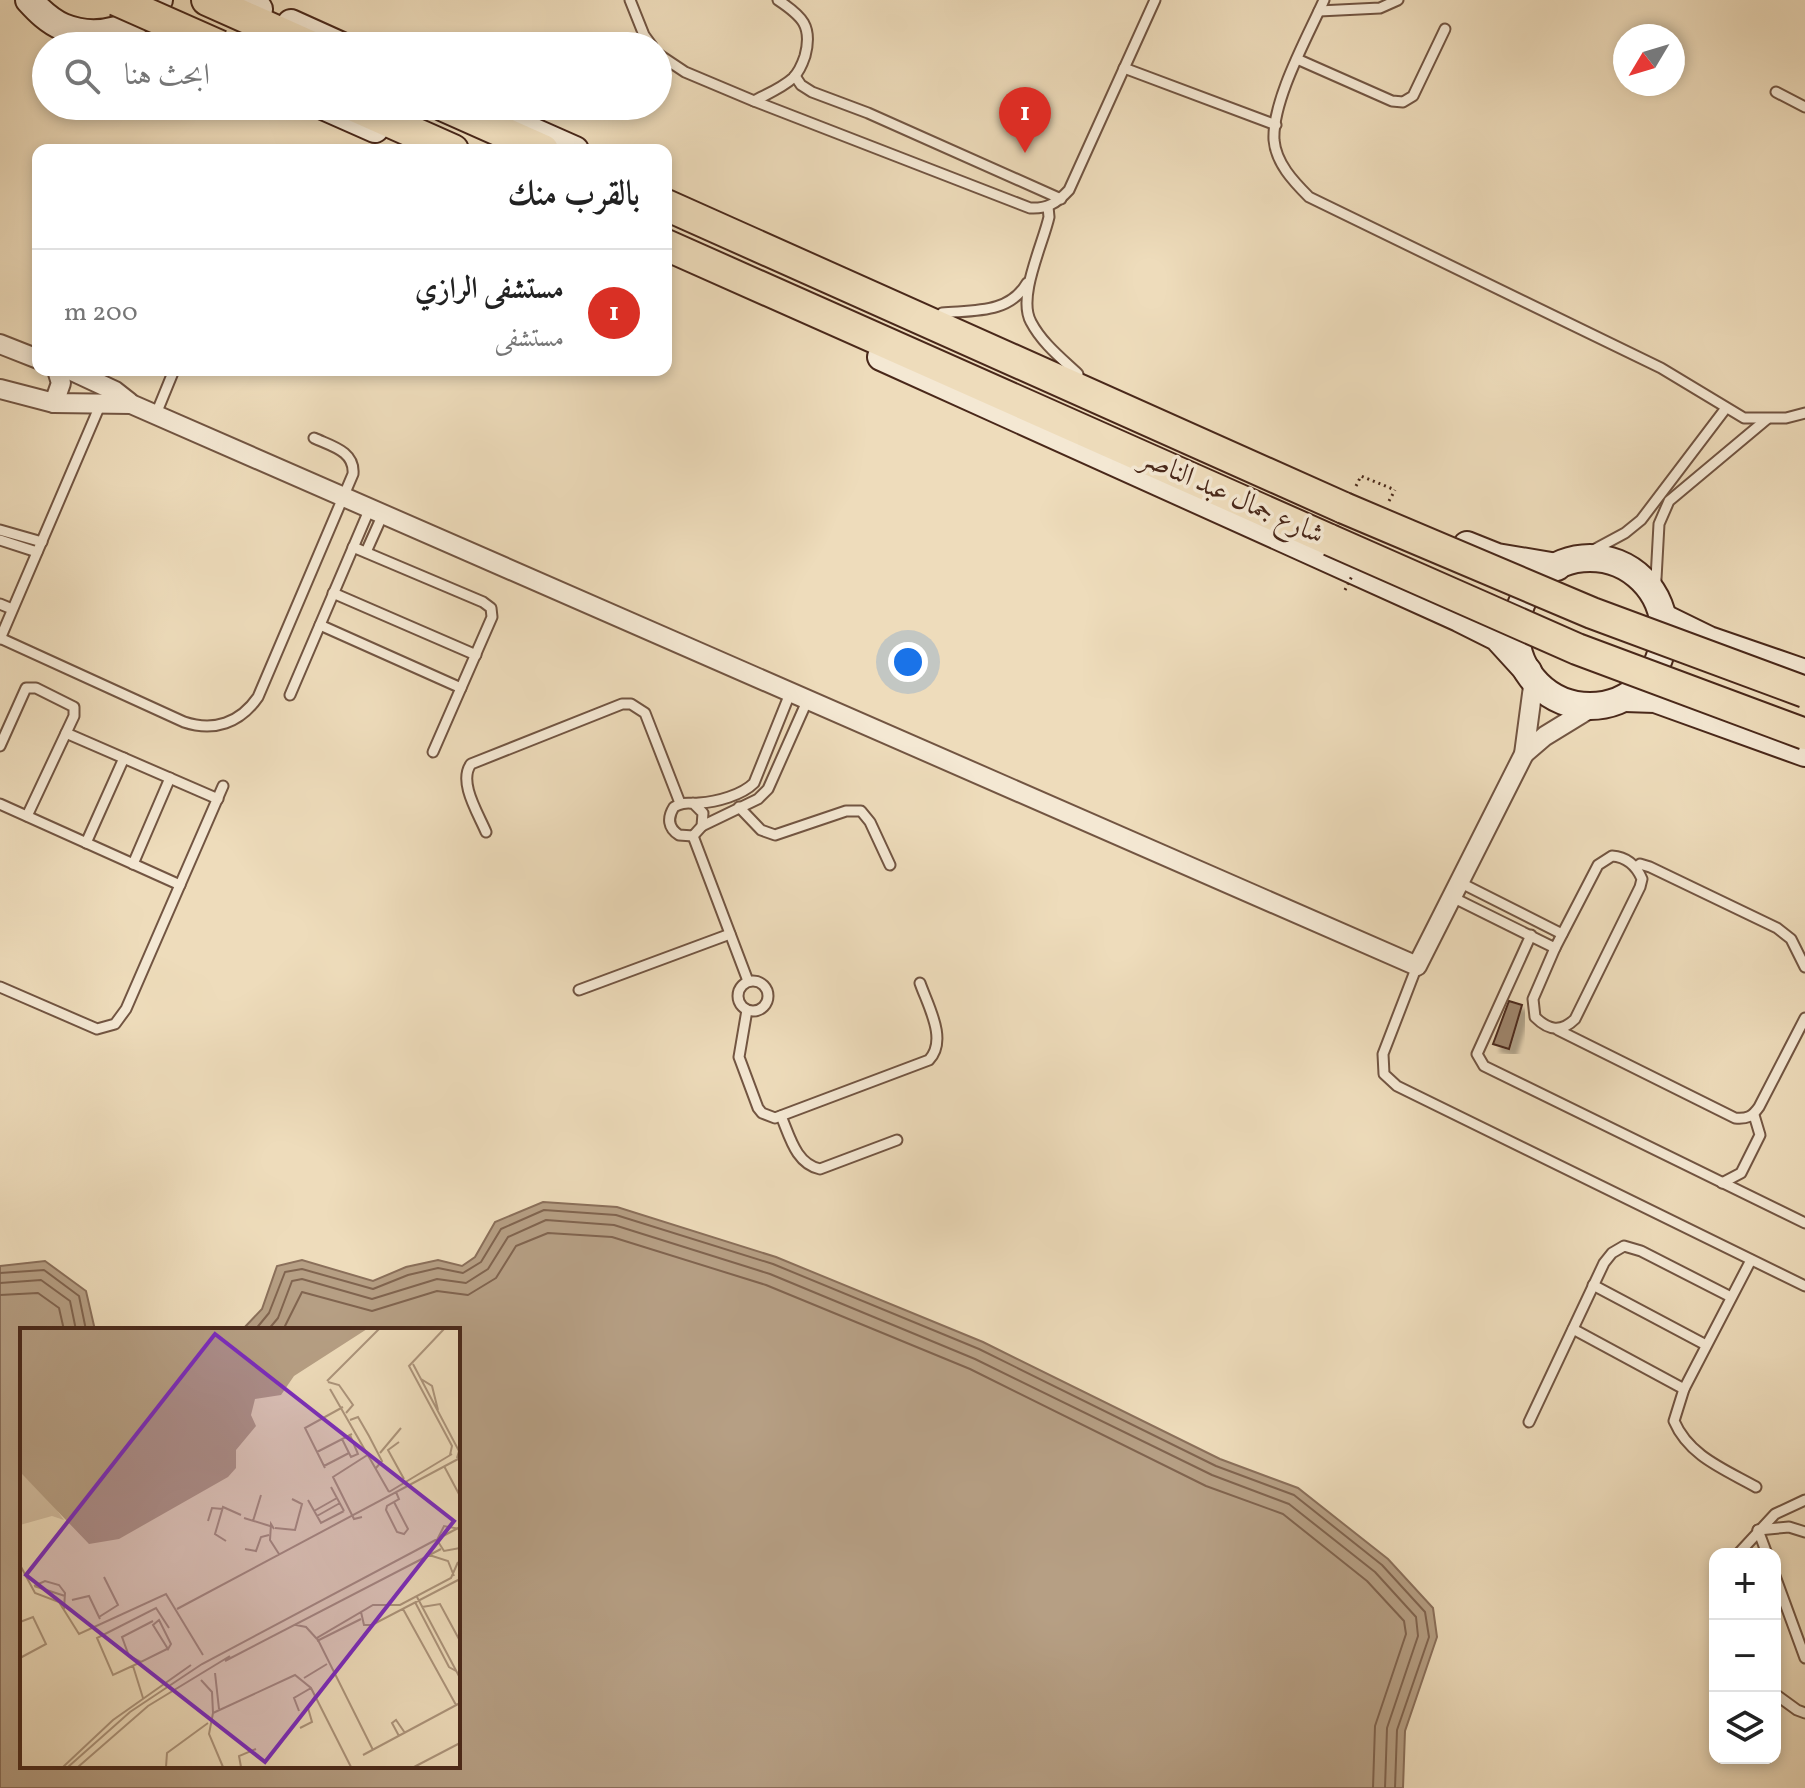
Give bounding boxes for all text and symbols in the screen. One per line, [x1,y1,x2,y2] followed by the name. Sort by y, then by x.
[1613,24,1685,96] north arrow
[32,32,672,120] search box
[60,54,104,98] icon: search
[124,55,210,97] text: ابحث هنا
[999,87,1051,153] pin: 1
[508,172,640,219] text: بالقرب منك
[415,269,564,311] text: مستشفى الرازي
[64,295,138,331] text: 200 m
[609,295,619,331] text: 1
[495,321,564,357] text: مستشفى
[1130,438,1330,557] street label: شارع جمال عبد الناصر
[888,642,928,682] your location
[20,1328,460,1768] inset map
[1709,1548,1781,1764] map controls
[1709,1548,1781,1620] button: +
[1709,1620,1781,1692] button: −
[1709,1692,1781,1764] button: layers

